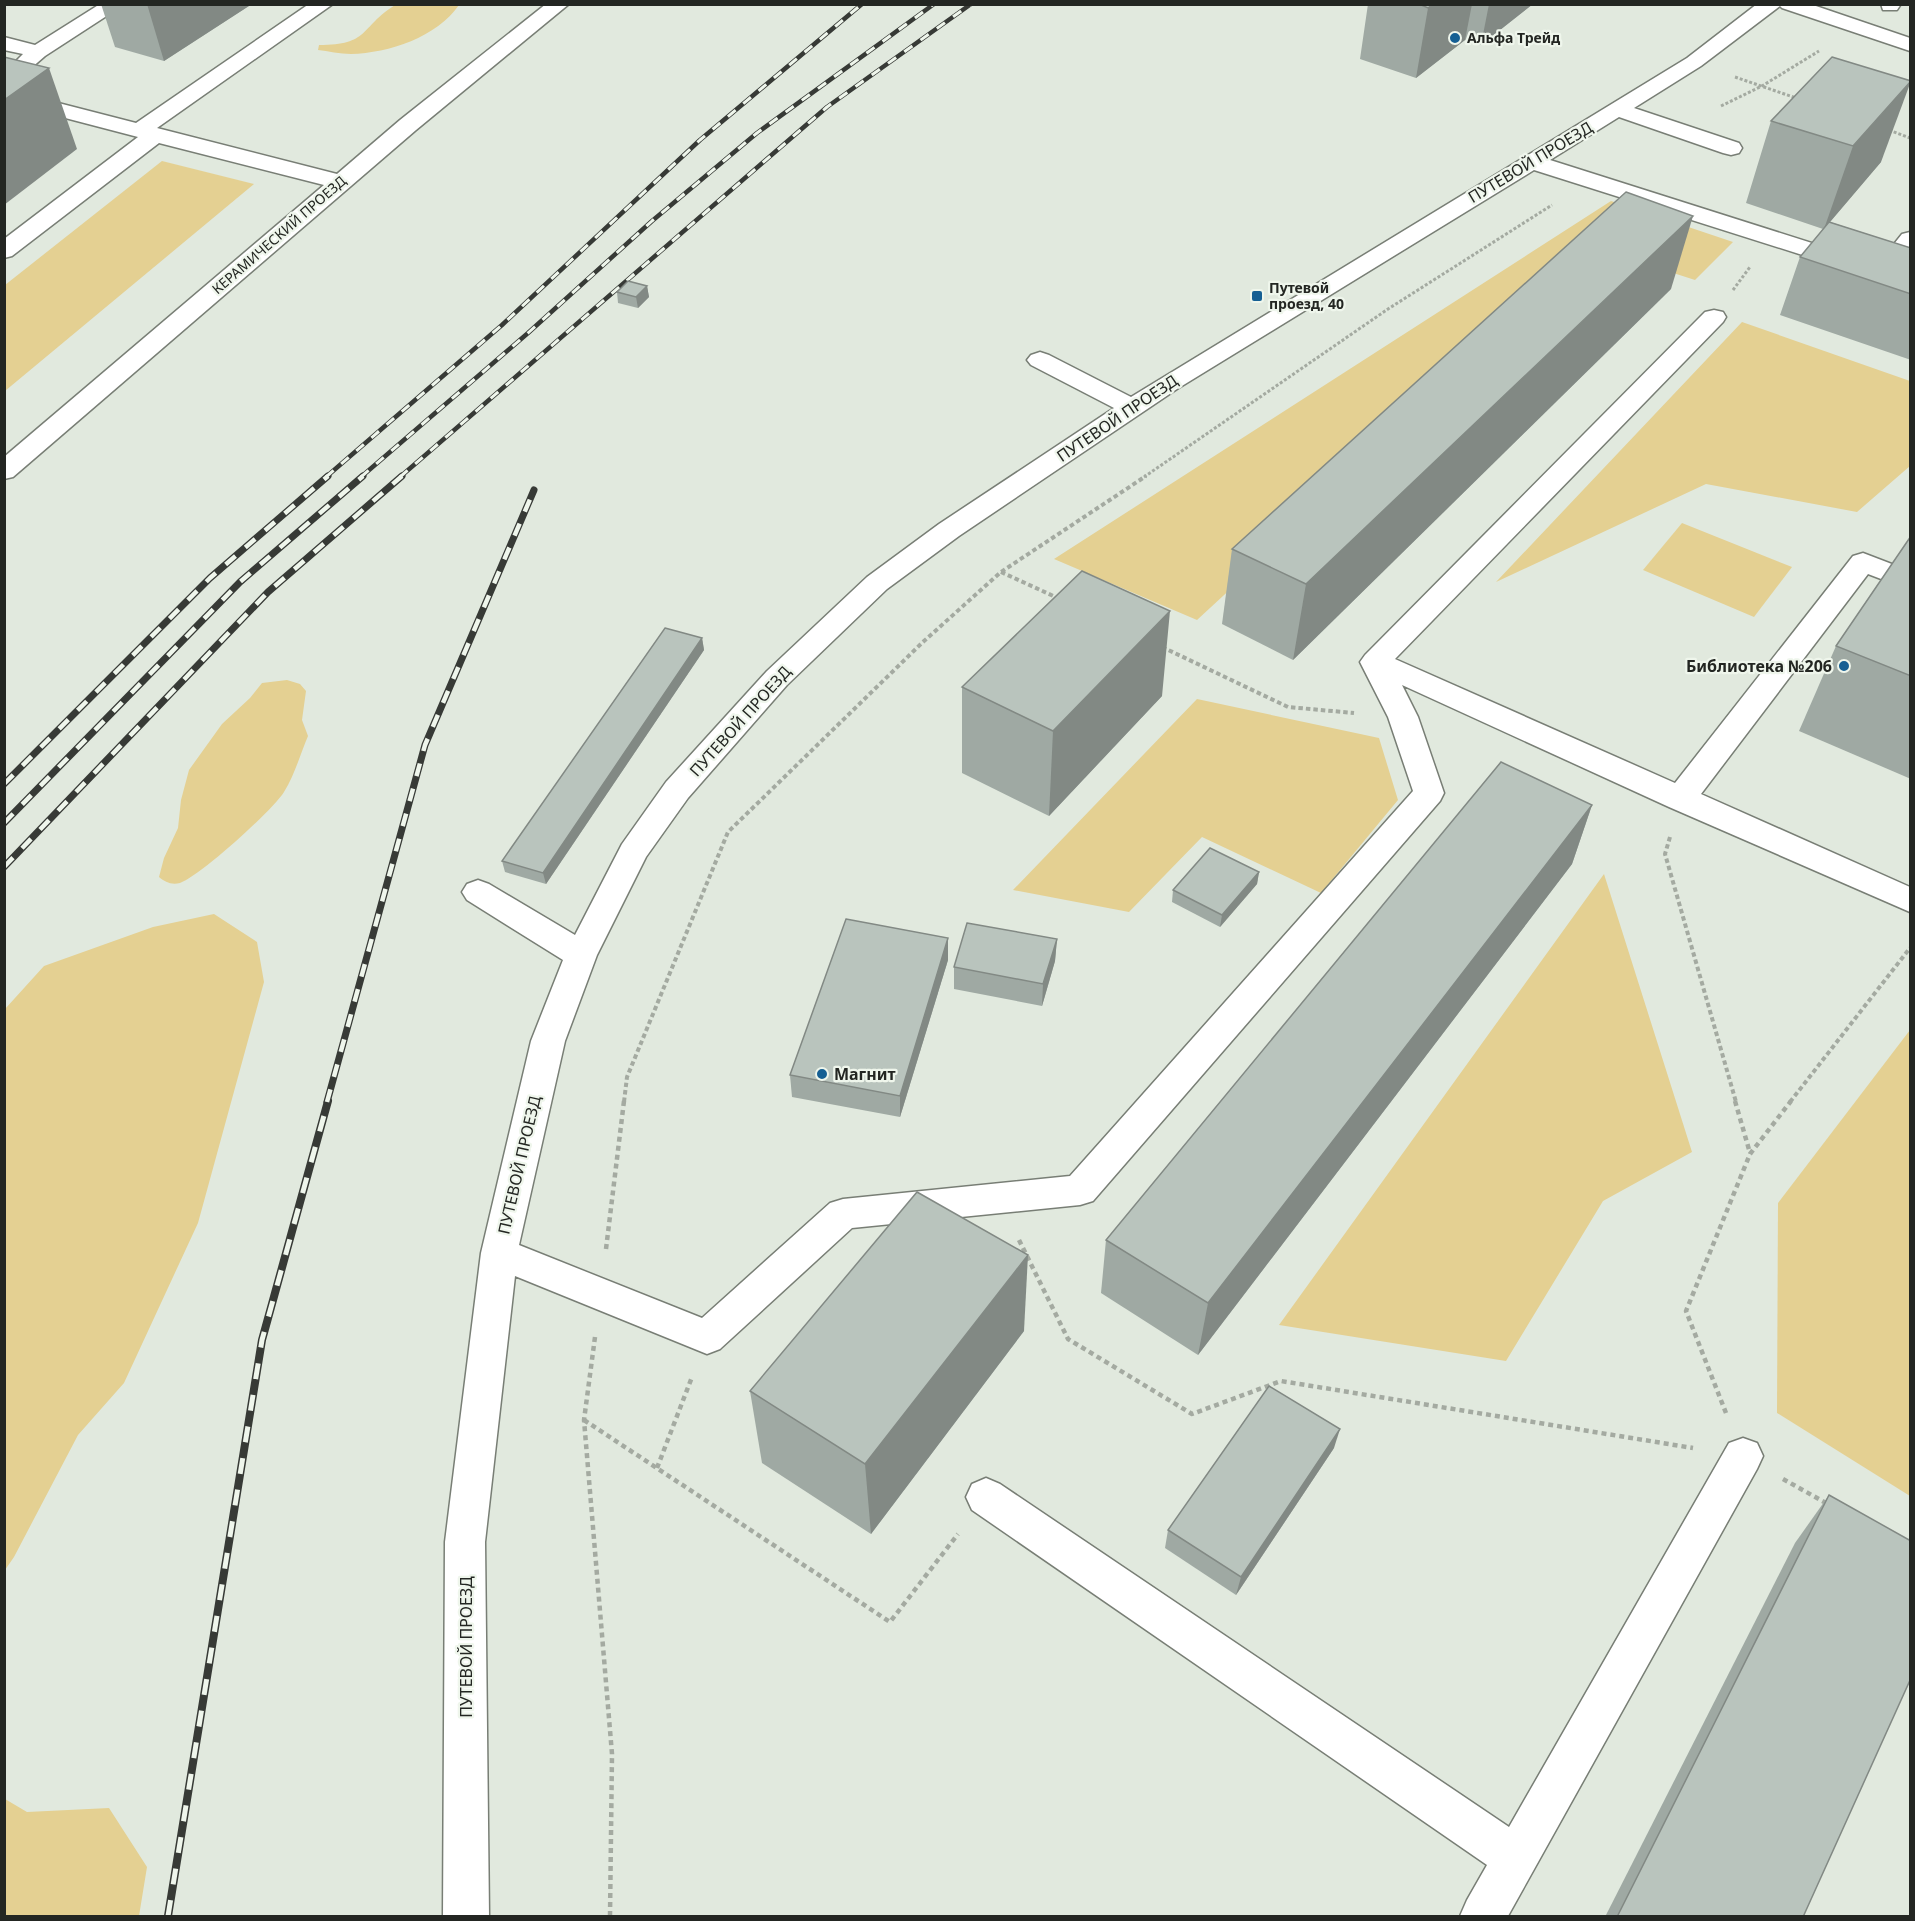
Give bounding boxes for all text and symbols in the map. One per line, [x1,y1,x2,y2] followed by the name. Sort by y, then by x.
[1467,28,1560,47] place label: Альфа Трейд
[1448,31,1462,45] marker: Альфа Трейд
[1464,116,1597,208] street label: ПУТЕВОЙ ПРОЕЗД
[208,171,350,298] street label: КЕРАМИЧЕСКИЙ ПРОЕЗД
[1269,278,1344,313] place label: Путевой проезд, 40
[1250,289,1264,303] marker: Путевой проезд, 40
[1052,369,1182,467] street label: ПУТЕВОЙ ПРОЕЗД
[1686,655,1832,677] place label: Библиотека №206
[1837,659,1851,673] marker: Библиотека №206
[684,661,796,781] street label: ПУТЕВОЙ ПРОЕЗД
[834,1063,896,1085] place label: Магнит
[815,1067,829,1081] marker: Магнит
[492,1093,546,1236] street label: ПУТЕВОЙ ПРОЕЗД
[455,1576,477,1718] street label: ПУТЕВОЙ ПРОЕЗД

